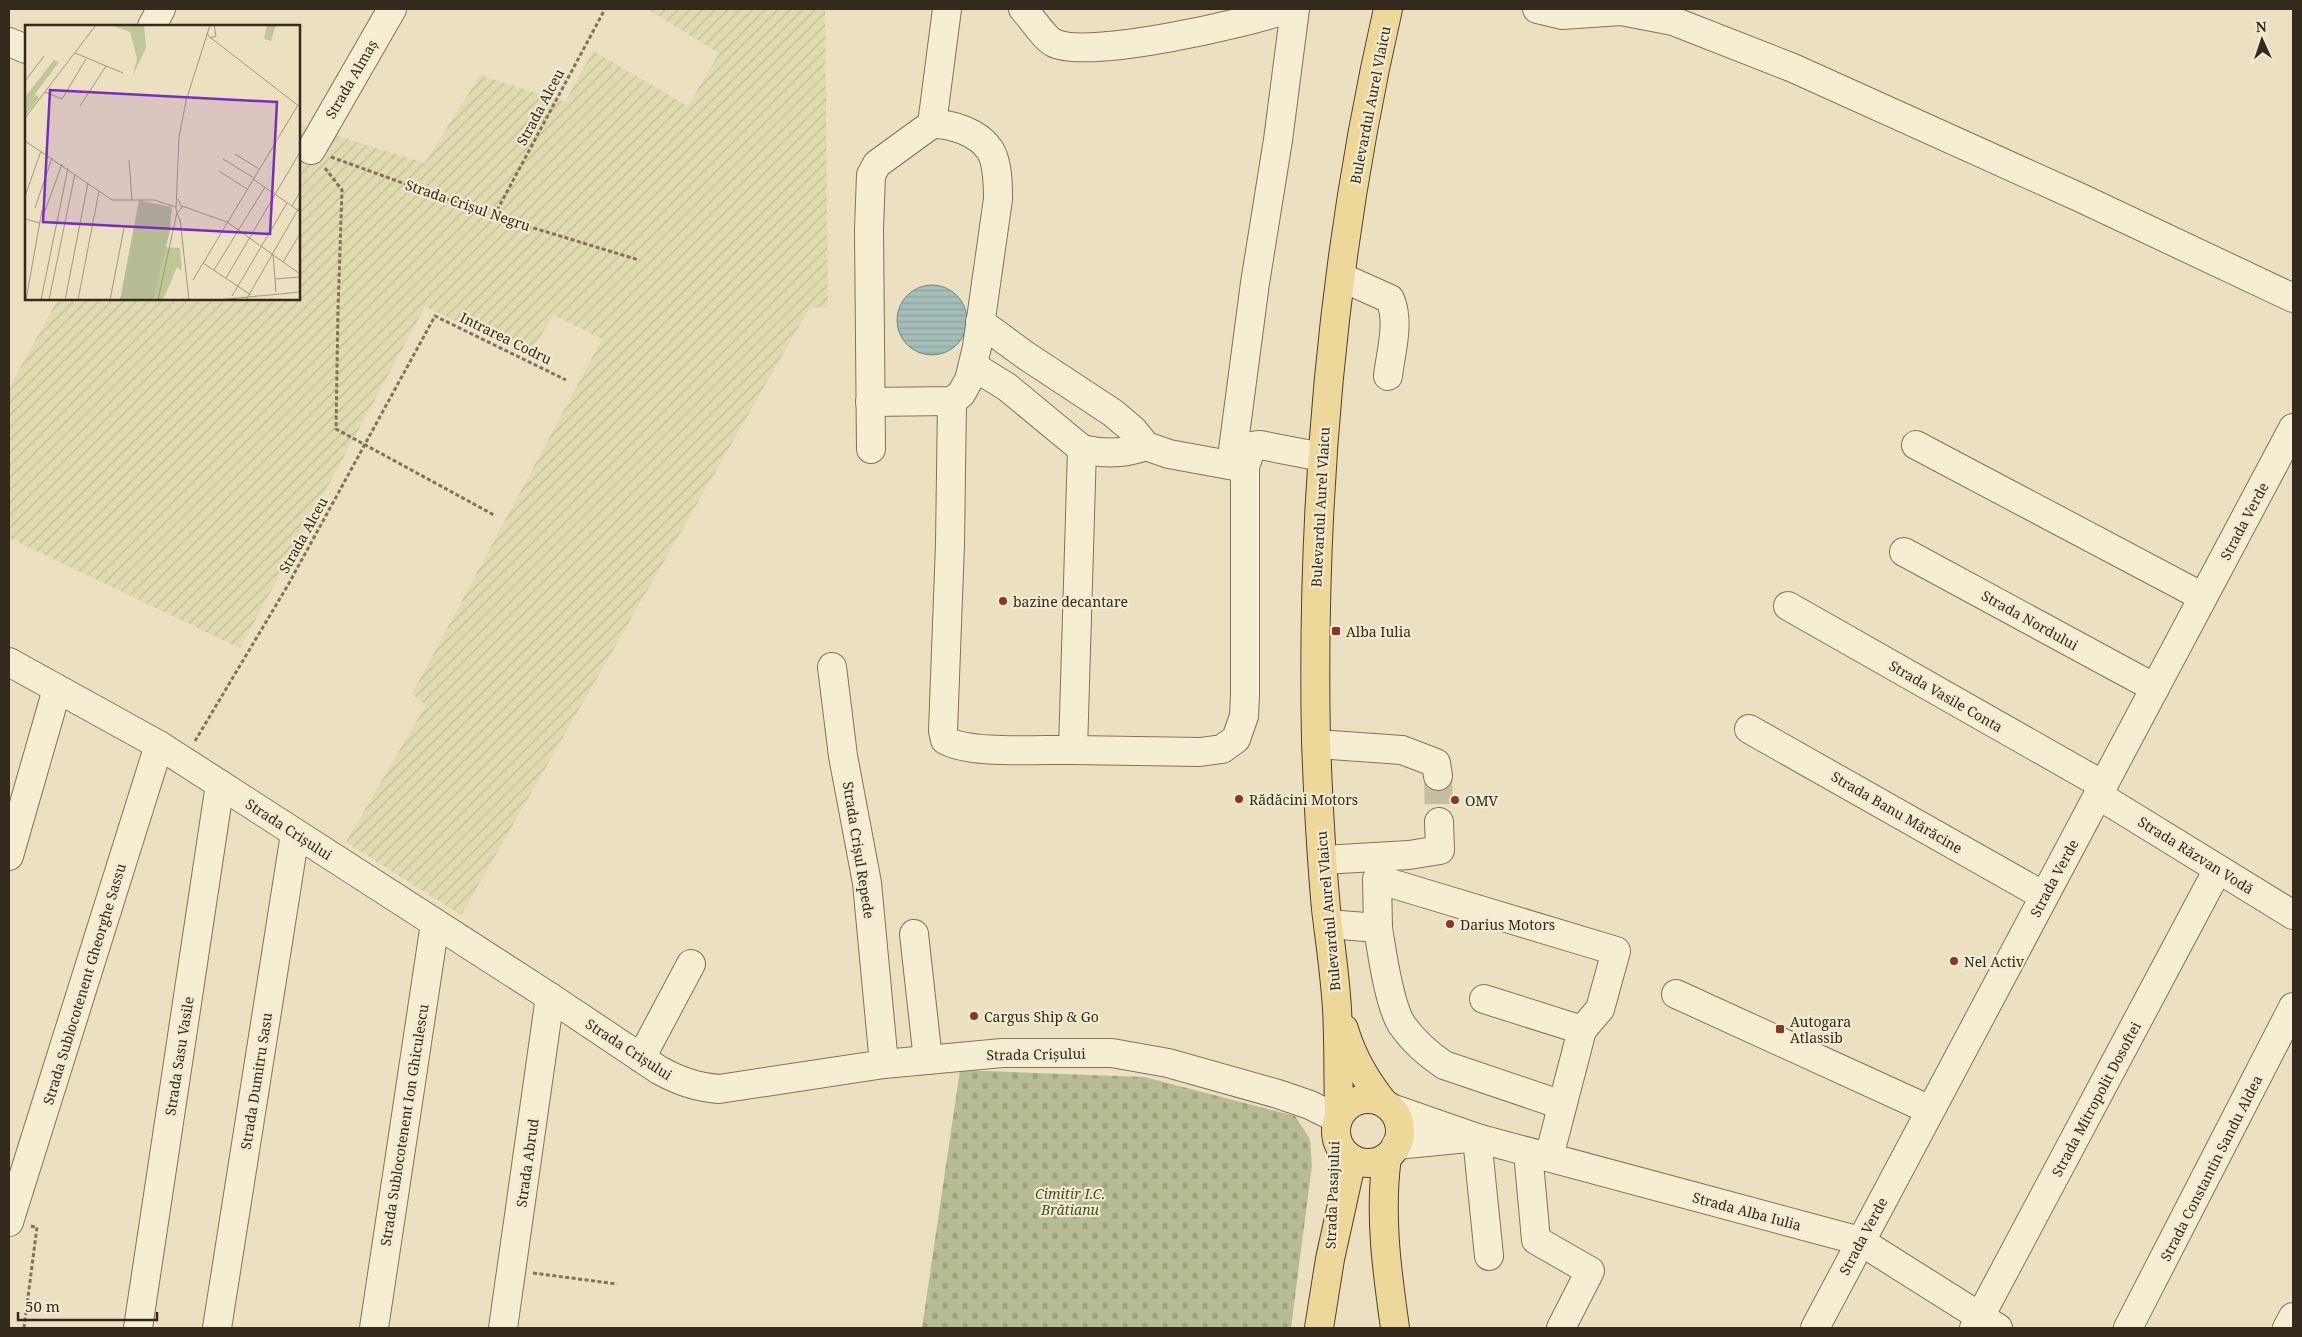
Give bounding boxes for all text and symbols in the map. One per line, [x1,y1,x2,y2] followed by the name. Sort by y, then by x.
[2237,15,2287,65] north arrow
[2255,17,2267,36] text: N
[1345,24,1395,186] street label: Bulevardul Aurel Vlaicu
[25,25,300,300] inset map
[321,36,381,122] street label: Strada Almaș
[512,65,568,149] street label: Strada Alceu
[403,175,533,235] street label: Strada Crișul Negru
[457,308,555,368] street label: Intrarea Codru
[1306,426,1334,588] street label: Bulevardul Aurel Vlaicu
[2216,479,2272,563] street label: Strada Verde
[274,493,332,576] street label: Strada Alceu
[1978,586,2082,655] street label: Strada Nordului
[1013,592,1128,611] place label: bazine decantare
[997,595,1009,607] marker: bazine decantare
[1346,622,1411,641] place label: Alba Iulia
[1330,625,1342,637] marker: Alba Iulia
[1886,656,2006,736] street label: Strada Vasile Conta
[1828,767,1966,857] street label: Strada Banu Mărăcine
[839,780,879,920] street label: Strada Crișul Repede
[1249,790,1358,809] place label: Rădăcini Motors
[1465,791,1499,810] place label: OMV
[1233,793,1245,805] marker: Rădăcini Motors
[242,794,336,864] street label: Strada Crișului
[1449,794,1461,806] marker: OMV
[2135,812,2257,898] street label: Strada Răzvan Vodă
[1312,830,1344,992] street label: Bulevardul Aurel Vlaicu
[2026,836,2082,920] street label: Strada Verde
[38,861,130,1107] street label: Strada Sublocotenent Gheorghe Sassu
[1460,915,1555,934] place label: Darius Motors
[1444,918,1456,930] marker: Darius Motors
[1964,952,2025,971] place label: Nel Activ
[1948,955,1960,967] marker: Nel Activ
[160,995,198,1117] street label: Strada Sasu Vasile
[375,1003,433,1247] street label: Strada Sublocotenent Ion Ghiculescu
[984,1007,1099,1026] place label: Cargus Ship & Go
[968,1010,980,1022] marker: Cargus Ship & Go
[236,1011,276,1151] street label: Strada Dumitru Sasu
[1790,1012,1851,1047] place label: Autogara Atlassib
[582,1014,676,1084] street label: Strada Crișului
[2047,1018,2145,1180] street label: Strada Mitropolit Dosoftei
[1774,1023,1786,1035] marker: Autogara Atlassib
[986,1044,1086,1064] street label: Strada Crișului
[2156,1072,2266,1264] street label: Strada Constantin Sandu Aldea
[511,1117,543,1209] street label: Strada Abrud
[1321,1140,1343,1249] street label: Strada Pasajului
[1035,1184,1105,1219] park label: Cimitir I.C. Brătianu
[1690,1187,1804,1235] street label: Strada Alba Iulia
[1835,1194,1891,1278] street label: Strada Verde
[18,1290,156,1322] scale bar
[25,1296,60,1316] text: 50 m

